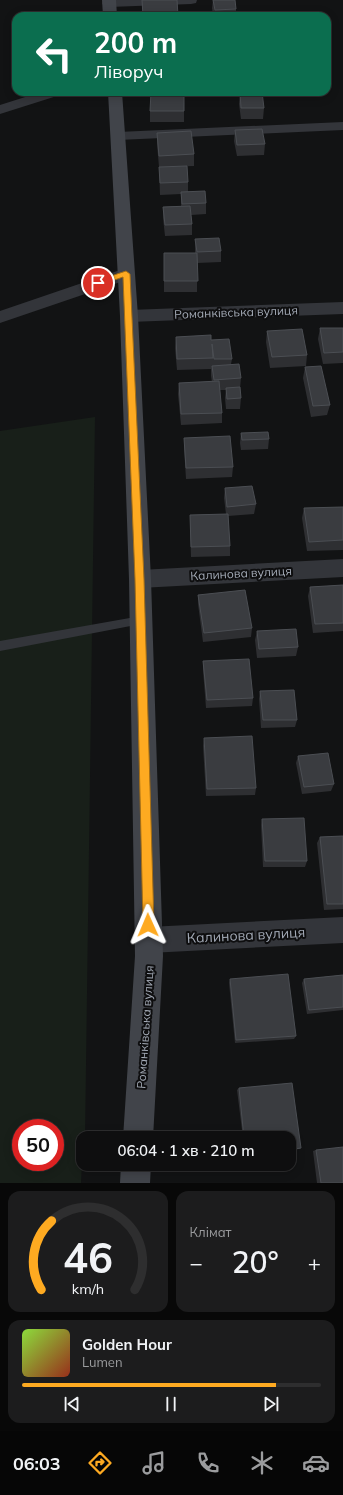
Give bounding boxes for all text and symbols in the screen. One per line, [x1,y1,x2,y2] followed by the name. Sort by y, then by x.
[94,25,177,60] text: 200 m
[28,28,80,80] icon: left
[94,60,163,83] text: Ліворуч
[81,266,115,300] pin
[87,272,109,294] icon: arrive
[174,302,298,322] street label: Романківська вулиця
[190,563,292,583] street label: Калинова вулиця
[127,904,169,946] position arrow
[186,923,306,947] street label: Калинова вулиця
[133,965,157,1089] street label: Романківська вулиця
[12,1119,64,1171] speed limit sign: 50
[118,1141,254,1160] text: 06:04 · 1 хв · 210 m
[190,1224,232,1240] text: Клімат
[63,1230,113,1282] text: 46
[232,1243,279,1281] text: 20°
[190,1249,203,1277] text: −
[308,1249,321,1277] text: +
[72,1279,104,1297] text: km/h
[82,1335,172,1354] text: Golden Hour
[82,1354,123,1370] text: Lumen
[61,1393,83,1415] icon: previous
[160,1393,182,1415] icon: pause
[260,1393,282,1415] icon: next
[86,1449,114,1477] icon: directions
[140,1449,168,1477] icon: music
[194,1449,222,1477] icon: phone
[248,1449,276,1477] icon: climate
[302,1449,330,1477] icon: car
[13,1452,61,1475] text: 06:03

